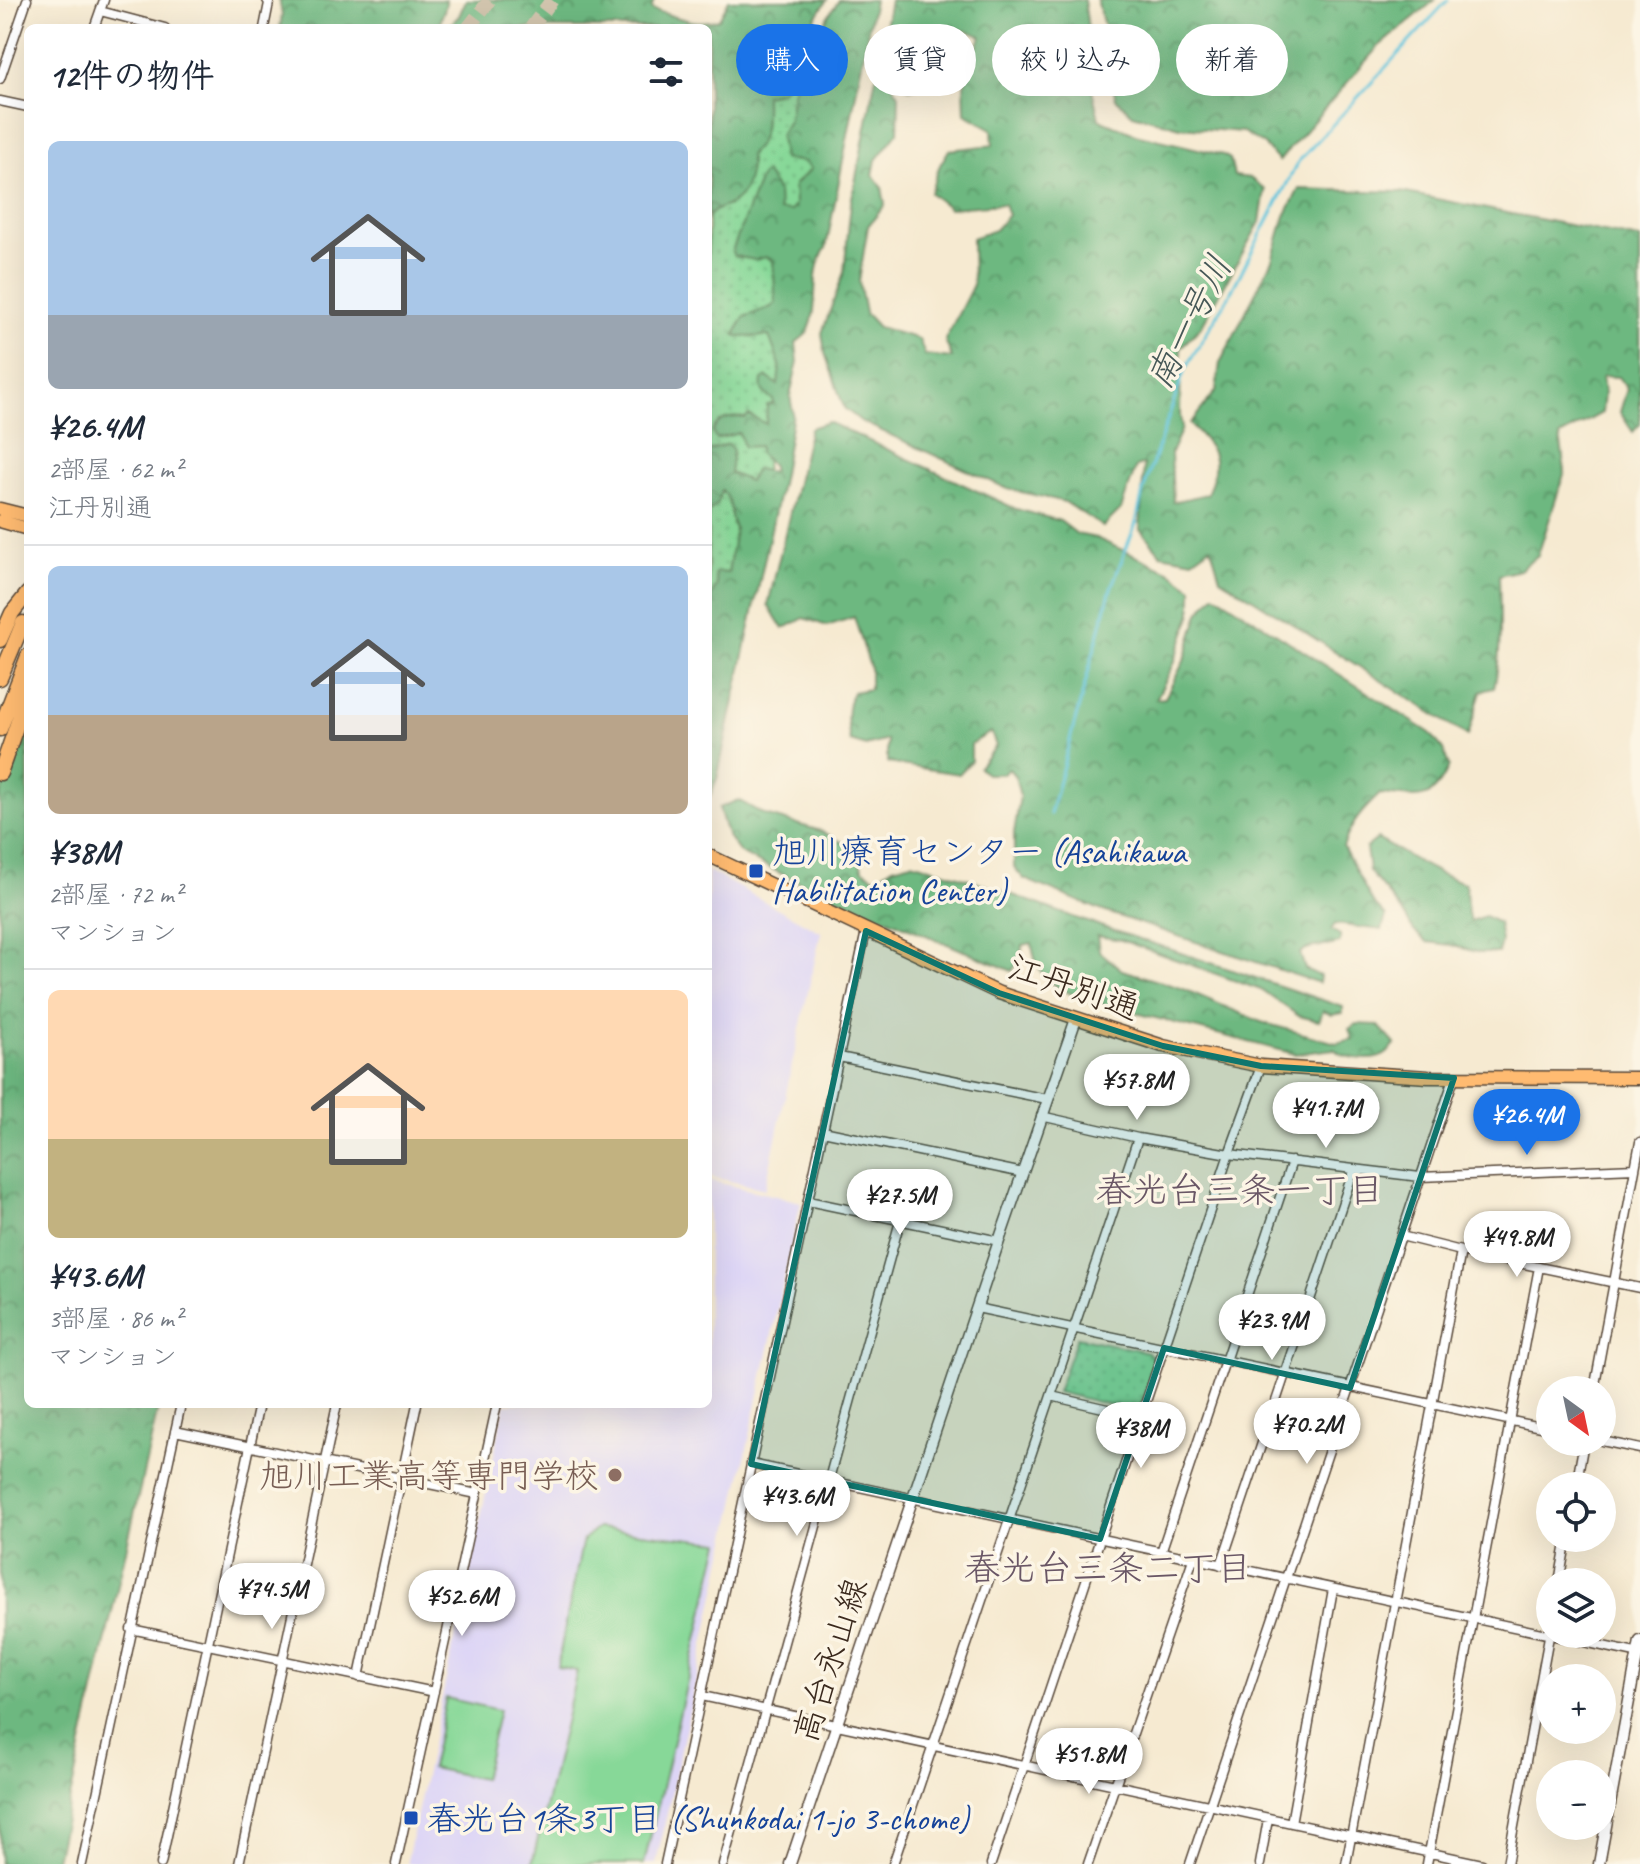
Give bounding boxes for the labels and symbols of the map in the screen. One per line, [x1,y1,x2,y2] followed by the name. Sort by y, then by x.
[1136,247,1242,397] water label: 南一号川
[772,830,1188,912] place label: 旭川療育センター (Asahikawa Habilitation Center)
[747,862,765,880] marker: 旭川療育センター (Asahikawa Habilitation Center)
[1003,945,1145,1029] street label: 江丹別通
[1072,1054,1202,1122] pin: ¥57.8M
[1261,1082,1391,1150] pin: ¥41.7M
[1462,1089,1592,1157] pin: ¥26.4M
[1096,1167,1384,1213] district label: 春光台三条一丁目
[835,1169,965,1237] pin: ¥27.5M
[1452,1211,1582,1279] pin: ¥49.8M
[1207,1294,1337,1362] pin: ¥23.9M
[1536,1376,1616,1456] north arrow
[1242,1398,1372,1466] pin: ¥70.2M
[1094,1402,1188,1470] pin: ¥38M
[259,1454,599,1497] place label: 旭川工業高等専門学校
[606,1466,624,1484] marker: 旭川工業高等専門学校
[732,1470,862,1538] pin: ¥43.6M
[964,1545,1252,1591] district label: 春光台三条二丁目
[207,1563,337,1631] pin: ¥74.5M
[397,1570,527,1638] pin: ¥52.6M
[783,1573,877,1747] street label: 高台永山線
[1024,1728,1154,1796] pin: ¥51.8M
[427,1797,971,1840] place label: 春光台1条3丁目 (Shunkodai 1-jo 3-chome)
[402,1809,420,1827] marker: 春光台1条3丁目 (Shunkodai 1-jo 3-chome)

